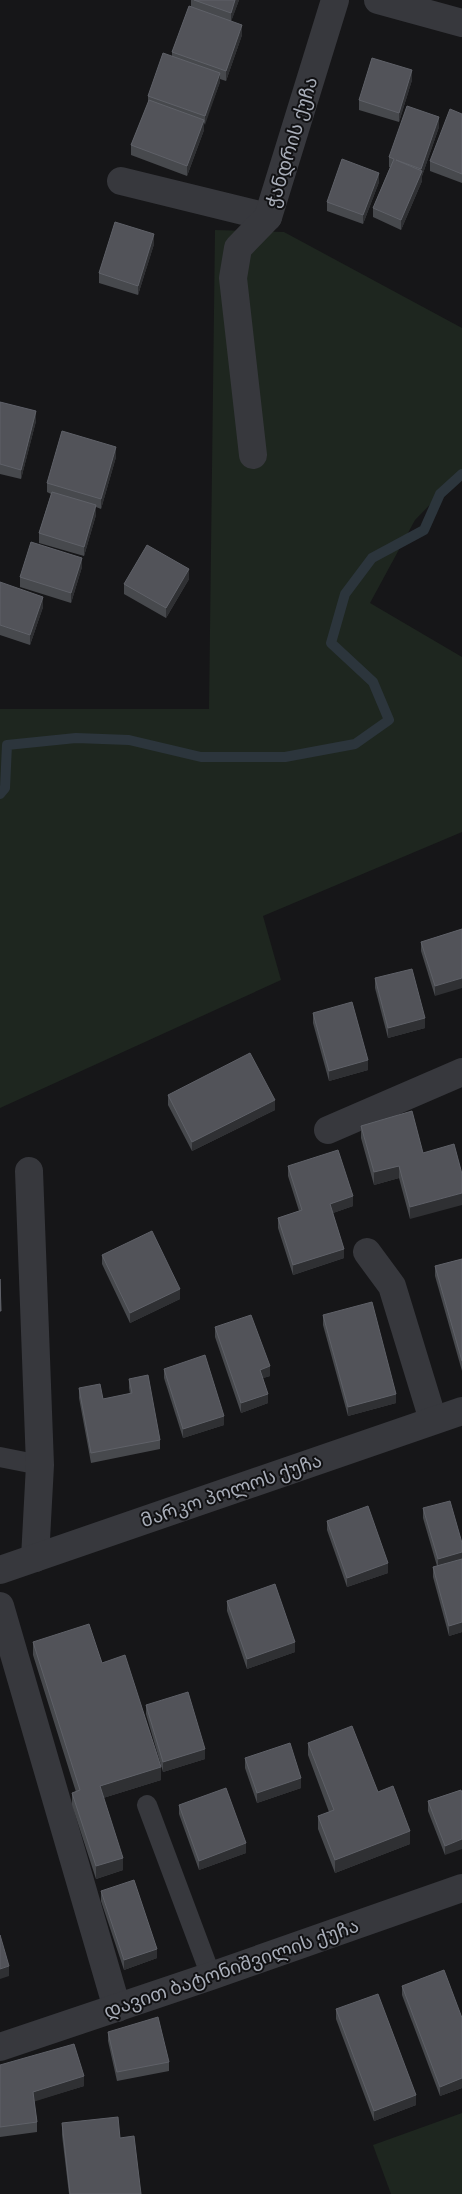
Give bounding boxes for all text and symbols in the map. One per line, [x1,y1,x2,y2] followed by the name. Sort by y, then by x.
[261,74,323,211] street label: ჭანდრის ქუჩა
[138,1449,325,1533] street label: მარკო პოლოს ქუჩა
[101,1914,362,2024] street label: დავით ბატონიშვილის ქუჩა

